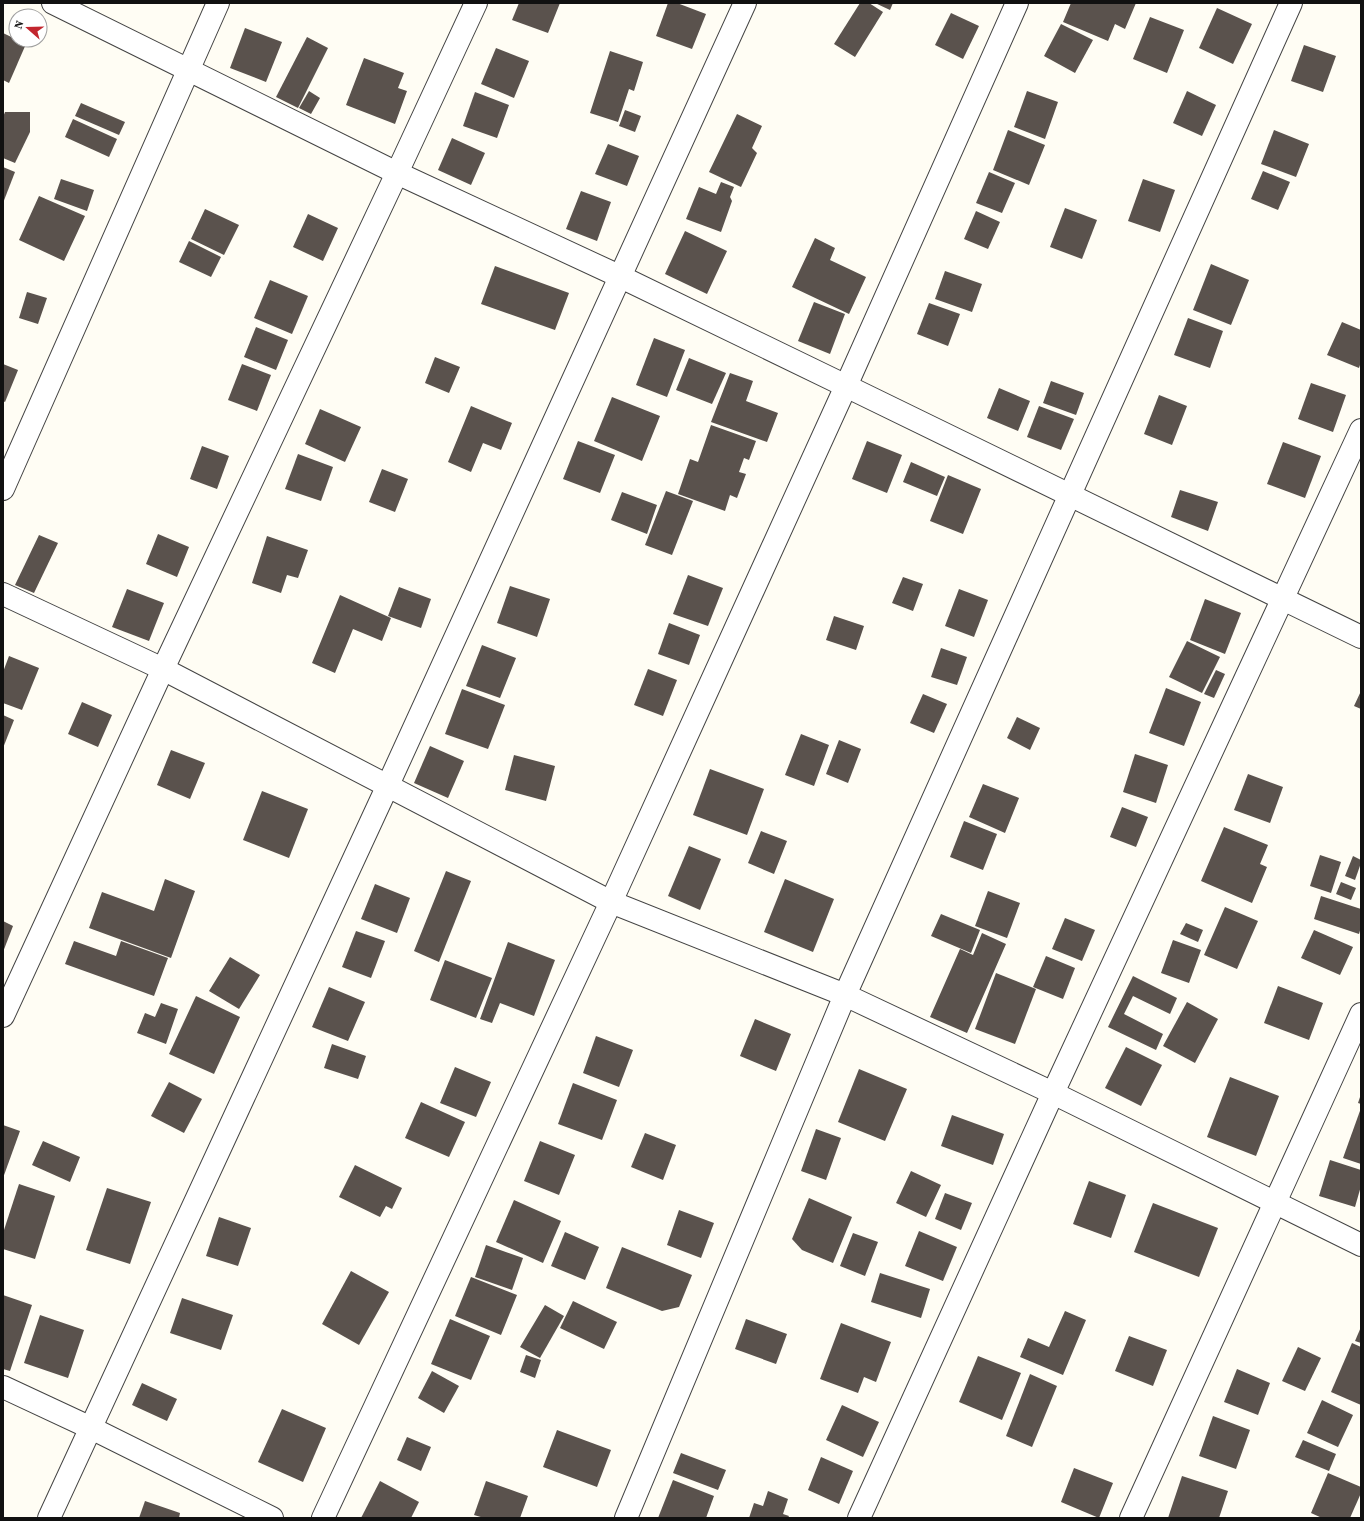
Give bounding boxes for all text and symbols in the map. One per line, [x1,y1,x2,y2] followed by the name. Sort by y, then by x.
[8,8,48,48] north arrow
[11,18,27,31] text: N

